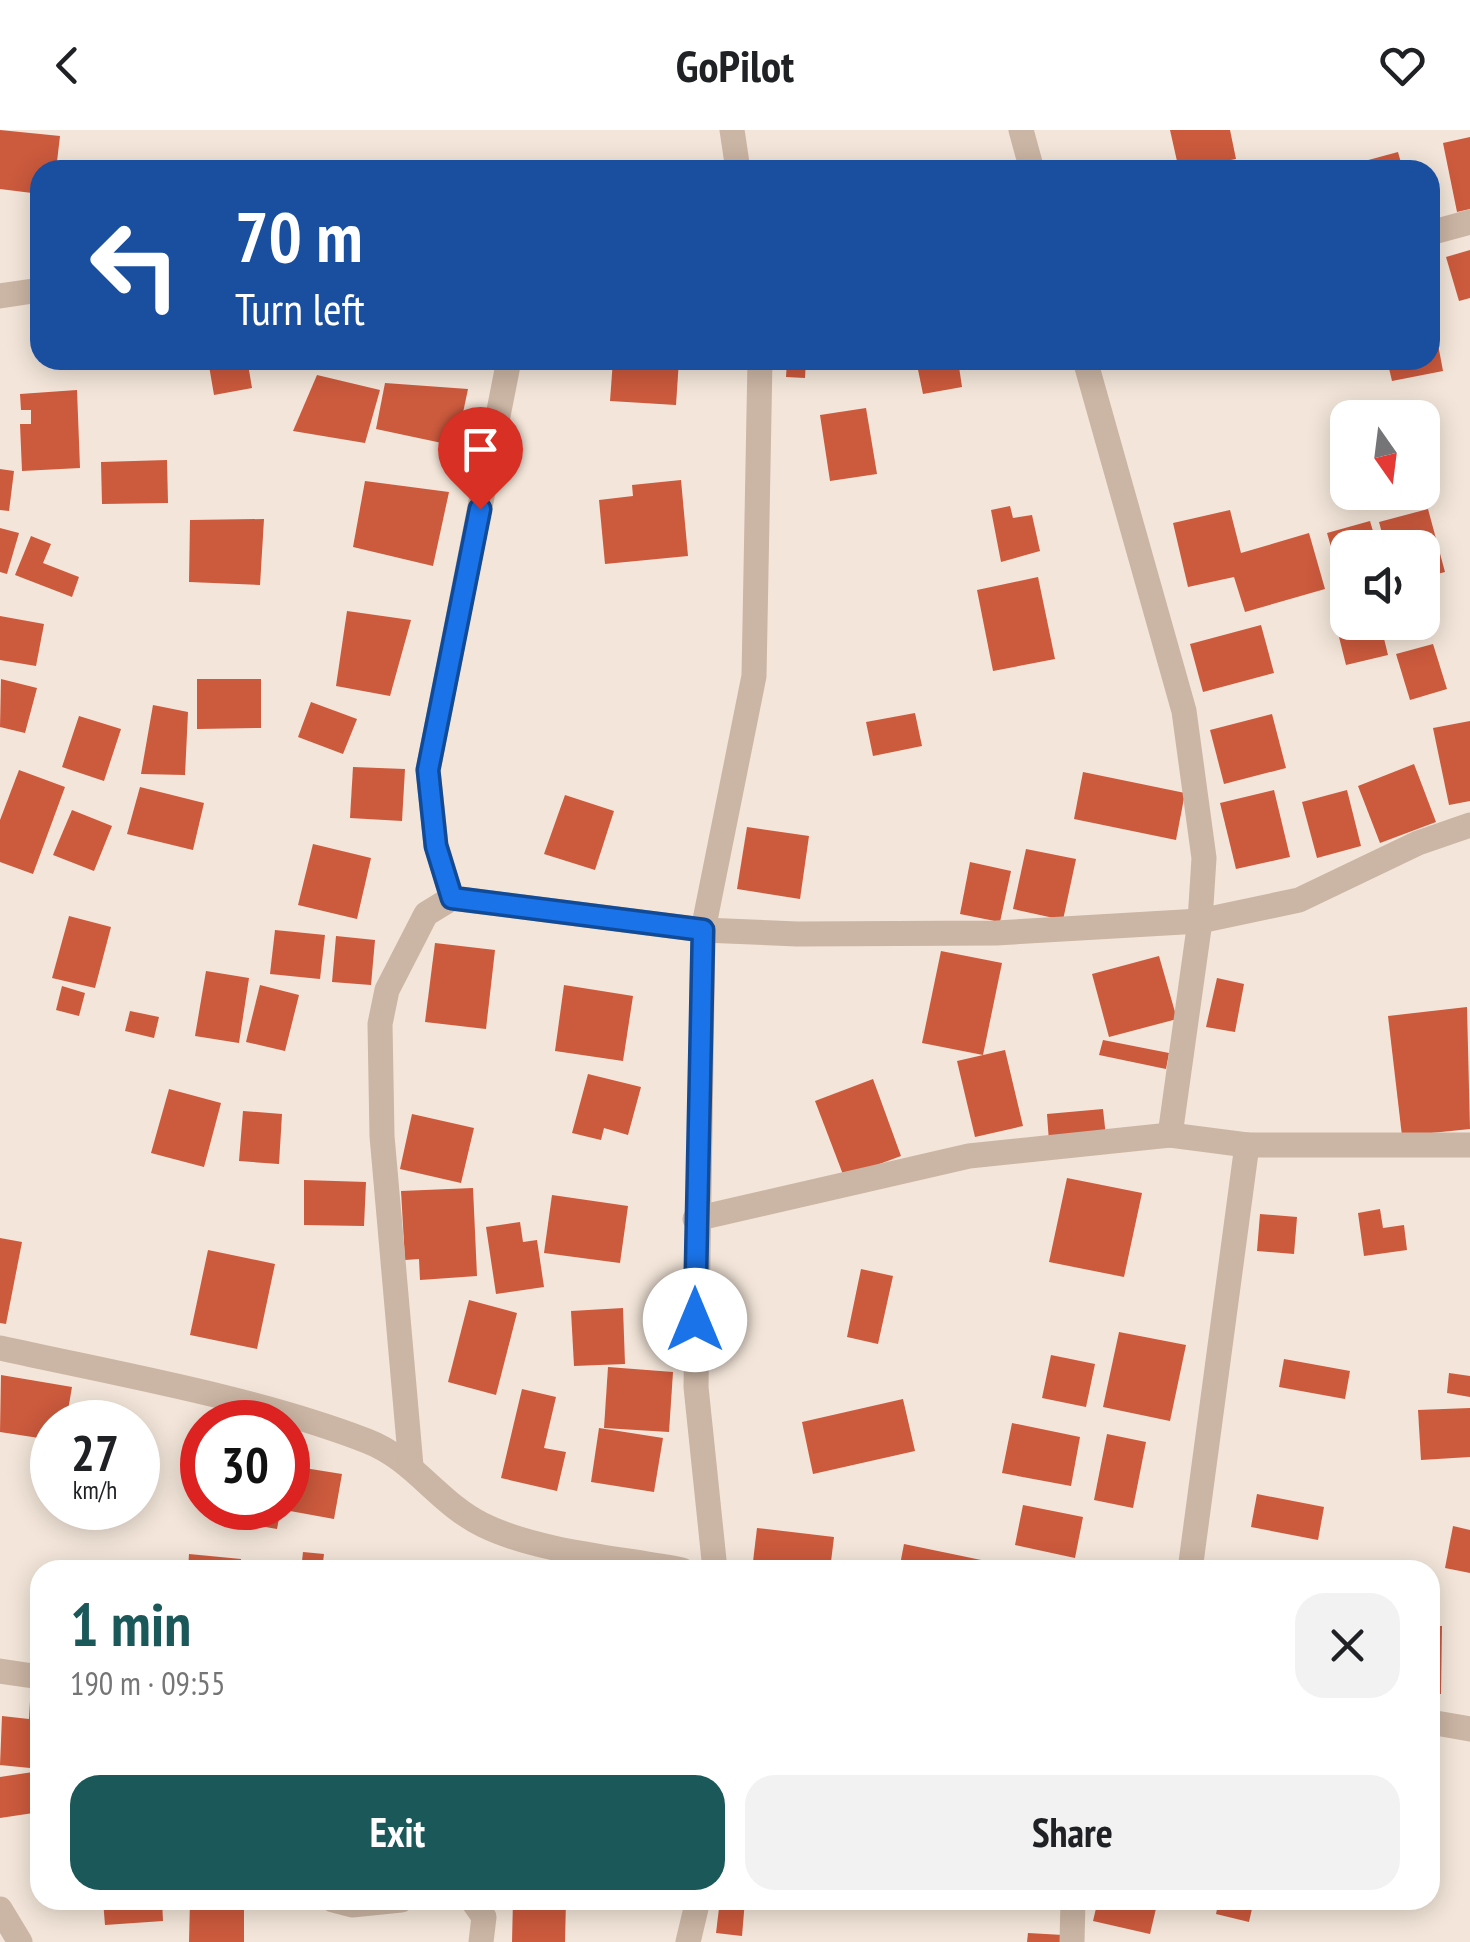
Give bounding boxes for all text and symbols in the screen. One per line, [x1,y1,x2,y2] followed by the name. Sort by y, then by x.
[676,36,794,94] text: GoPilot
[40,38,95,93] icon: back
[1375,38,1430,93] icon: heart
[235,191,363,281] text: 70 m
[70,200,200,330] icon: left
[235,279,365,337] text: Turn left
[1330,400,1440,510] north arrow
[1330,400,1440,640] map controls
[438,407,523,510] pin
[453,422,508,477] icon: arrive
[1330,530,1440,640] button: sound
[643,1268,747,1372] position arrow
[180,1400,310,1530] speed limit sign: 30
[71,1420,119,1485] text: 27
[73,1474,117,1506] text: km/h
[70,1585,191,1663] text: 1 min
[1295,1593,1400,1698] button: close
[70,1662,225,1704] text: 190 m · 09:55
[70,1775,725,1890] button: Exit
[745,1775,1400,1890] button: Share

